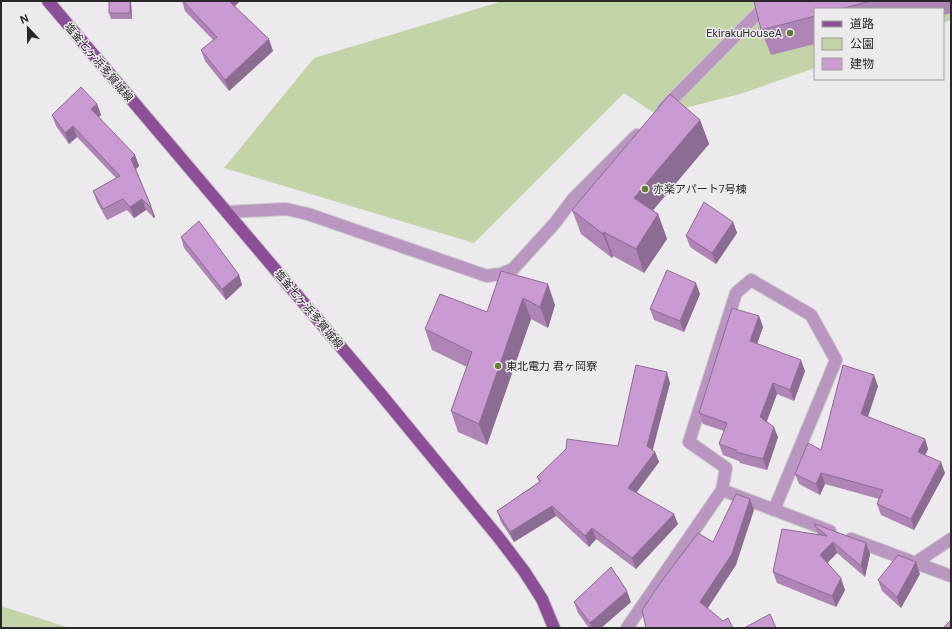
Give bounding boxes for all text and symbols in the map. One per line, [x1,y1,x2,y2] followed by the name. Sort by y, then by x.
[8,8,48,48] north arrow
[814,8,944,80] legend
[18,11,31,27] text: N
[850,16,874,32] text: 道路
[62,20,136,104] street label: 塩釜七ヶ浜多賀城線
[706,26,782,40] place label: EkirakuHouseA
[785,28,795,38] marker: EkirakuHouseA
[850,36,874,52] text: 公園
[850,56,874,72] text: 建物
[653,182,747,196] place label: 亦楽アパート7号棟
[640,184,650,194] marker: 亦楽アパート7号棟
[272,267,346,351] street label: 塩釜七ヶ浜多賀城線
[506,359,597,373] place label: 東北電力 君ヶ岡寮
[493,361,503,371] marker: 東北電力 君ヶ岡寮

